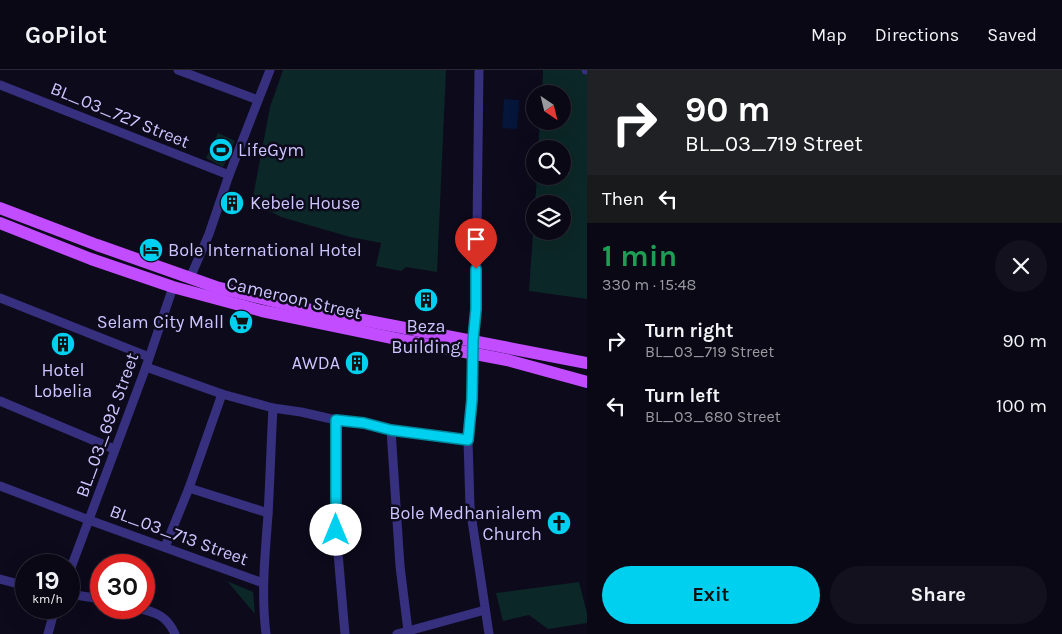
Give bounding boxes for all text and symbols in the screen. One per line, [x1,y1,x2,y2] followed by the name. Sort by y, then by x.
[25,21,107,49] text: GoPilot
[811,24,847,46] text: Map
[875,24,959,46] text: Directions
[987,24,1037,46] text: Saved
[47,77,193,153] street label: BL_03_727 Street
[526,85,571,130] north arrow
[526,85,571,240] map controls
[685,89,771,130] text: 90 m
[602,90,667,155] icon: right
[685,131,863,157] text: BL_03_719 Street
[208,137,234,163] sports icon: LifeGym
[238,139,304,161] place label: LifeGym
[526,140,571,185] button: search
[654,185,682,213] icon: left
[602,188,644,210] text: Then
[219,190,245,216] building icon: Kebele House
[250,192,360,214] place label: Kebele House
[526,195,571,240] button: layers
[455,218,497,269] pin
[462,225,490,253] icon: arrive
[138,237,164,263] hotel icon: Bole International Hotel
[602,238,677,274] text: 1 min
[168,239,362,261] place label: Bole International Hotel
[995,240,1047,292] button: close
[224,272,364,324] street label: Cameroon Street
[602,275,696,294] text: 330 m · 15:48
[413,287,439,313] building icon: Beza Building
[228,309,254,335] supermarket icon: Selam City Mall
[97,311,224,333] place label: Selam City Mall
[391,315,461,358] place label: Beza Building
[645,320,734,342] text: Turn right
[602,327,630,355] icon: right
[1002,330,1047,352] text: 90 m
[50,331,76,357] building icon: Hotel Lobelia
[645,342,774,361] text: BL_03_719 Street
[71,350,143,500] street label: BL_03_692 Street
[344,350,370,376] building icon: AWDA
[292,352,340,374] place label: AWDA
[34,359,92,402] place label: Hotel Lobelia
[645,385,720,407] text: Turn left
[602,392,630,420] icon: left
[996,395,1047,417] text: 100 m
[645,407,781,426] text: BL_03_680 Street
[107,500,251,570] street label: BL_03_713 Street
[389,502,542,545] place label: Bole Medhanialem Church
[309,503,361,555] position arrow
[546,510,572,536] church icon: Bole Medhanialem Church
[90,554,155,619] speed limit sign: 30
[35,566,60,595] text: 19
[602,566,820,624] button: Exit
[830,566,1047,624] button: Share
[32,592,63,606] text: km/h

